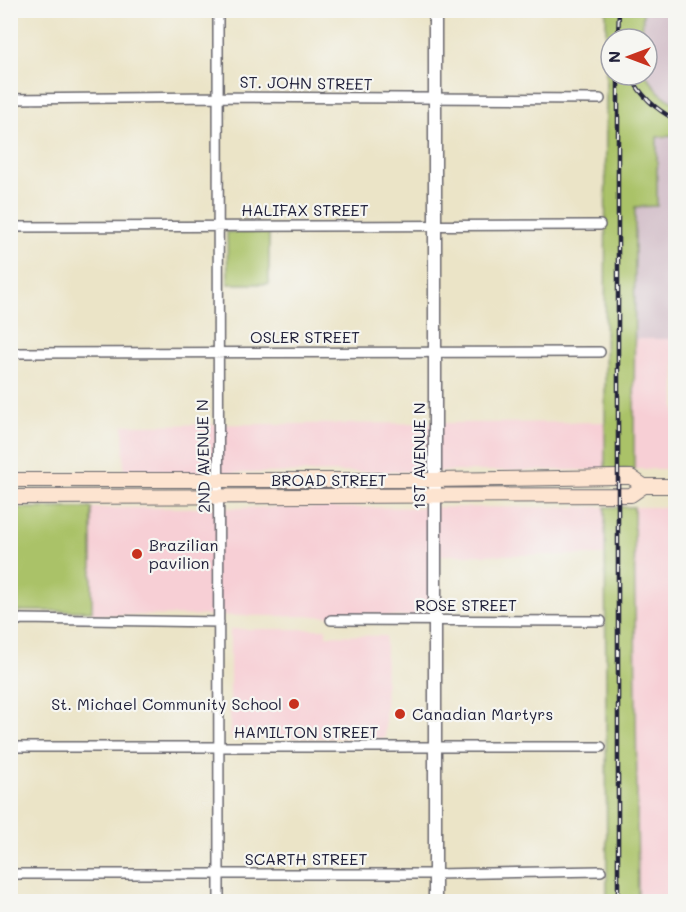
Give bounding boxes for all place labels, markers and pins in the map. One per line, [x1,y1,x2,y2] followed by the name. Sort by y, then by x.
[149,534,218,573] place label: Brazilian pavilion
[130,547,144,561] marker: Brazilian pavilion
[51,693,282,714] place label: St. Michael Community School
[287,697,301,711] marker: St. Michael Community School
[412,703,553,724] place label: Canadian Martyrs
[393,707,407,721] marker: Canadian Martyrs

